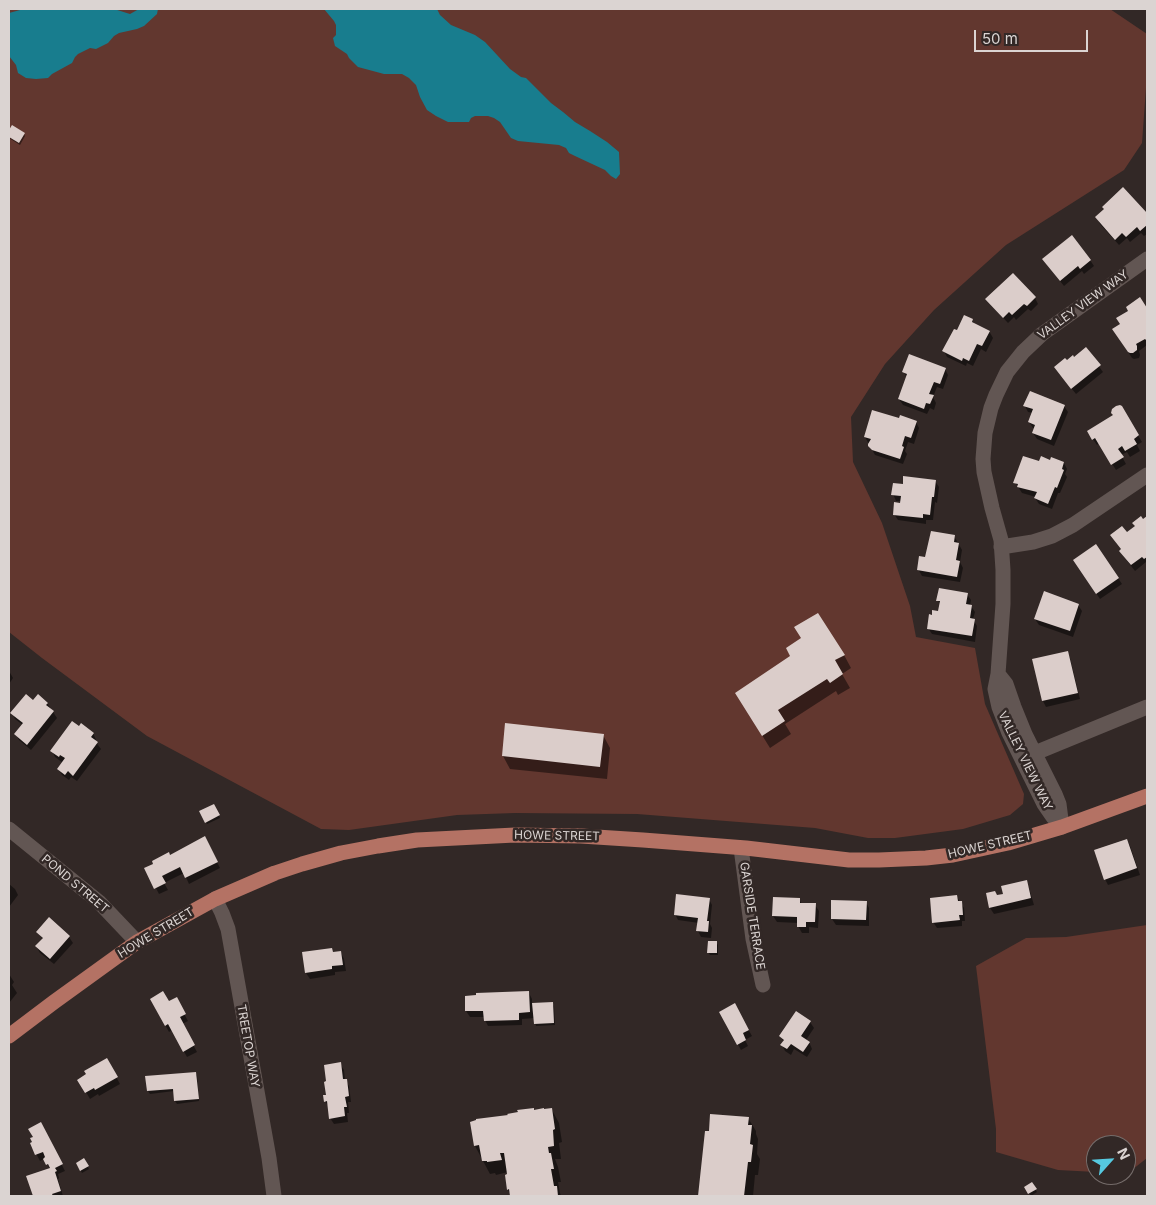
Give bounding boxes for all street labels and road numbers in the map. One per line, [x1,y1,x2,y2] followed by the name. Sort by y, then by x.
[1035,267,1131,343] street label: VALLEY VIEW WAY
[995,709,1055,813] street label: VALLEY VIEW WAY
[514,828,600,844] street label: HOWE STREET
[947,828,1033,862] street label: HOWE STREET
[38,852,112,916] street label: POND STREET
[736,861,768,971] street label: GARSIDE TERRACE
[115,905,197,961] street label: HOWE STREET
[234,1003,262,1089] street label: TREETOP WAY

